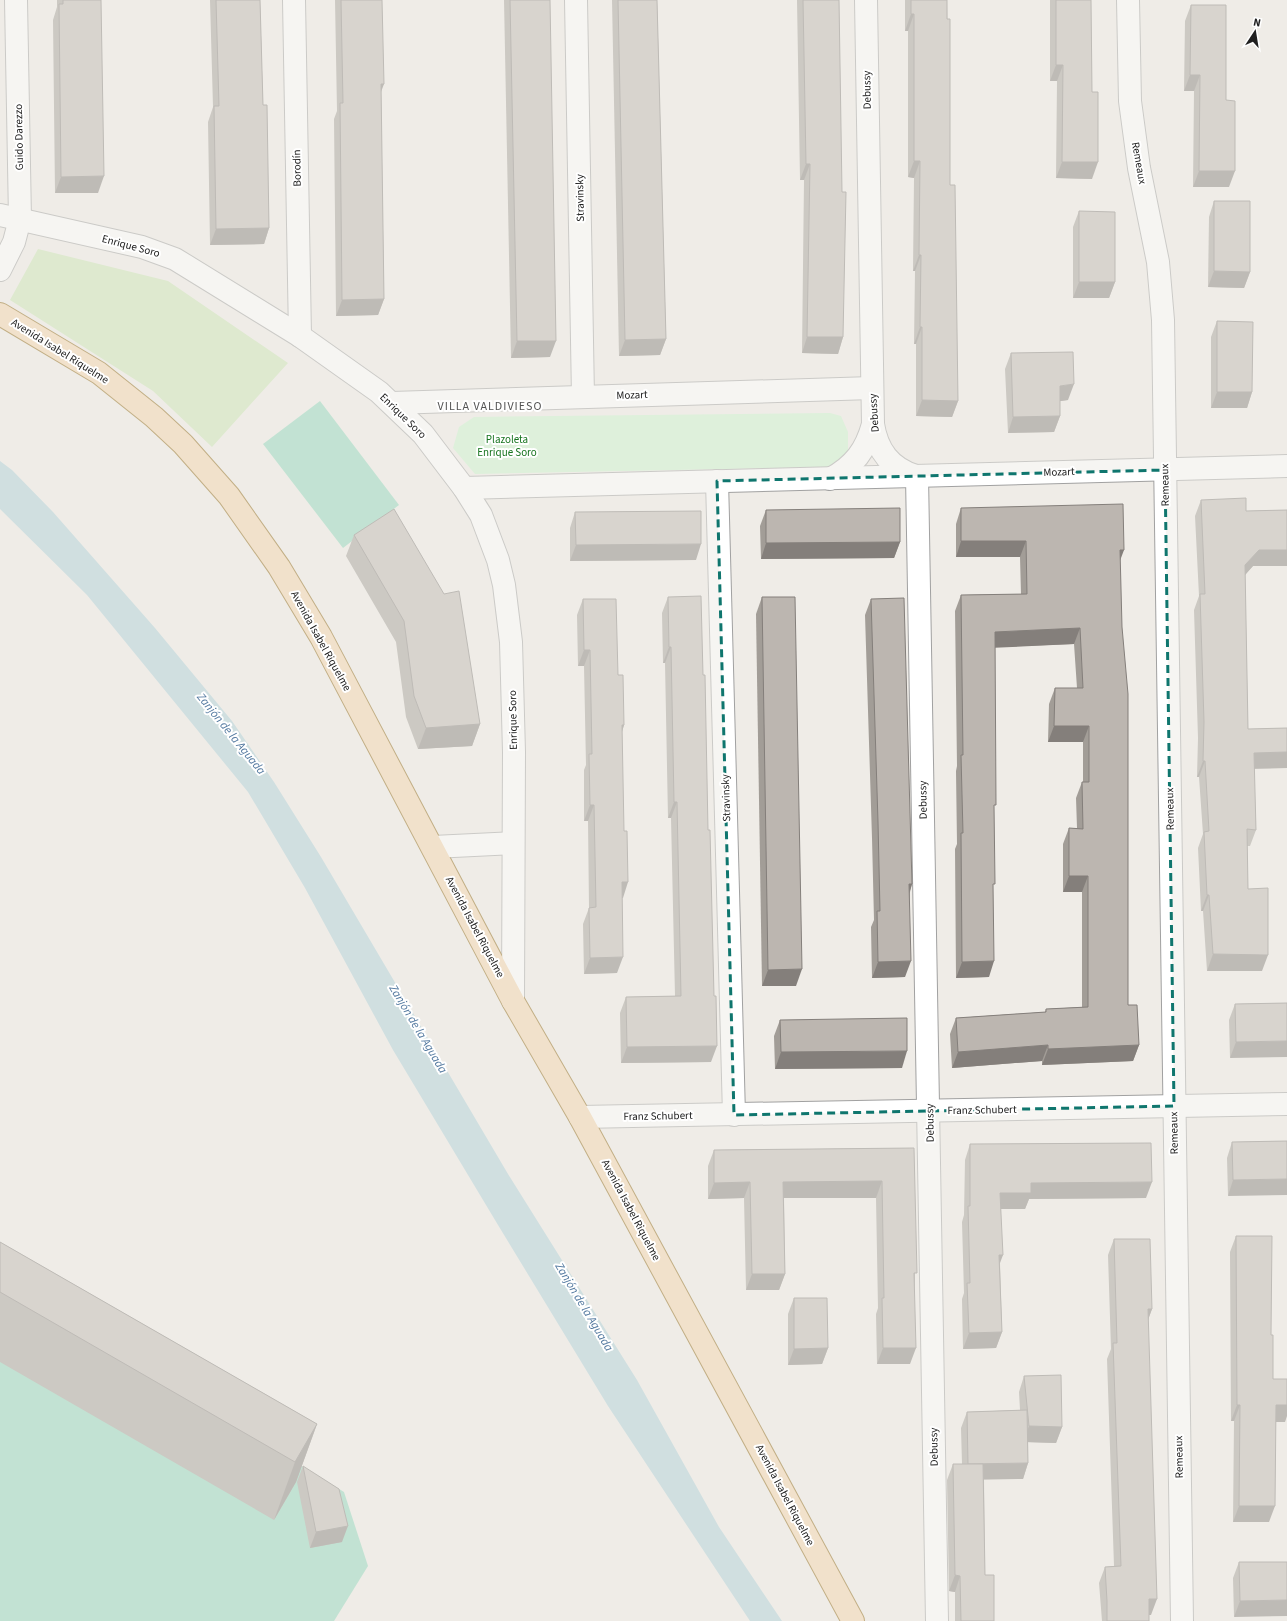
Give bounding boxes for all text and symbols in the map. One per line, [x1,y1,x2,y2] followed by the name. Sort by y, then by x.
[1235,12,1275,52] north arrow
[1252,15,1262,31] text: N
[859,71,875,109] street label: Debussy
[11,104,27,170] street label: Guido Darezzo
[1128,141,1150,185] street label: Remeaux
[289,149,305,187] street label: Borodín
[572,174,588,222] street label: Stravinsky
[100,231,162,261] street label: Enrique Soro
[8,315,112,387] street label: Avenida Isabel Riquelme
[616,387,648,403] street label: Mozart
[376,390,430,442] street label: Enrique Soro
[865,393,883,433] street label: Debussy
[438,398,542,415] district label: VILLA VALDIVIESO
[477,432,537,460] park label: Plazoleta Enrique Soro
[1043,464,1075,480] street label: Mozart
[1157,464,1173,506] street label: Remeaux
[287,588,355,694] street label: Avenida Isabel Riquelme
[192,689,270,779] water label: Zanjón de la Aguada
[505,690,521,750] street label: Enrique Soro
[718,774,734,822] street label: Stravinsky
[915,781,931,819] street label: Debussy
[1162,788,1178,830] street label: Remeaux
[442,874,508,981] street label: Avenida Isabel Riquelme
[384,981,452,1077] water label: Zanjón de la Aguada
[947,1102,1017,1118] street label: Franz Schubert
[922,1104,938,1142] street label: Debussy
[623,1108,693,1124] street label: Franz Schubert
[1166,1112,1182,1154] street label: Remeaux
[598,1157,664,1264] street label: Avenida Isabel Riquelme
[550,1259,618,1355] water label: Zanjón de la Aguada
[926,1428,942,1466] street label: Debussy
[1171,1436,1187,1478] street label: Remeaux
[752,1442,818,1549] street label: Avenida Isabel Riquelme

